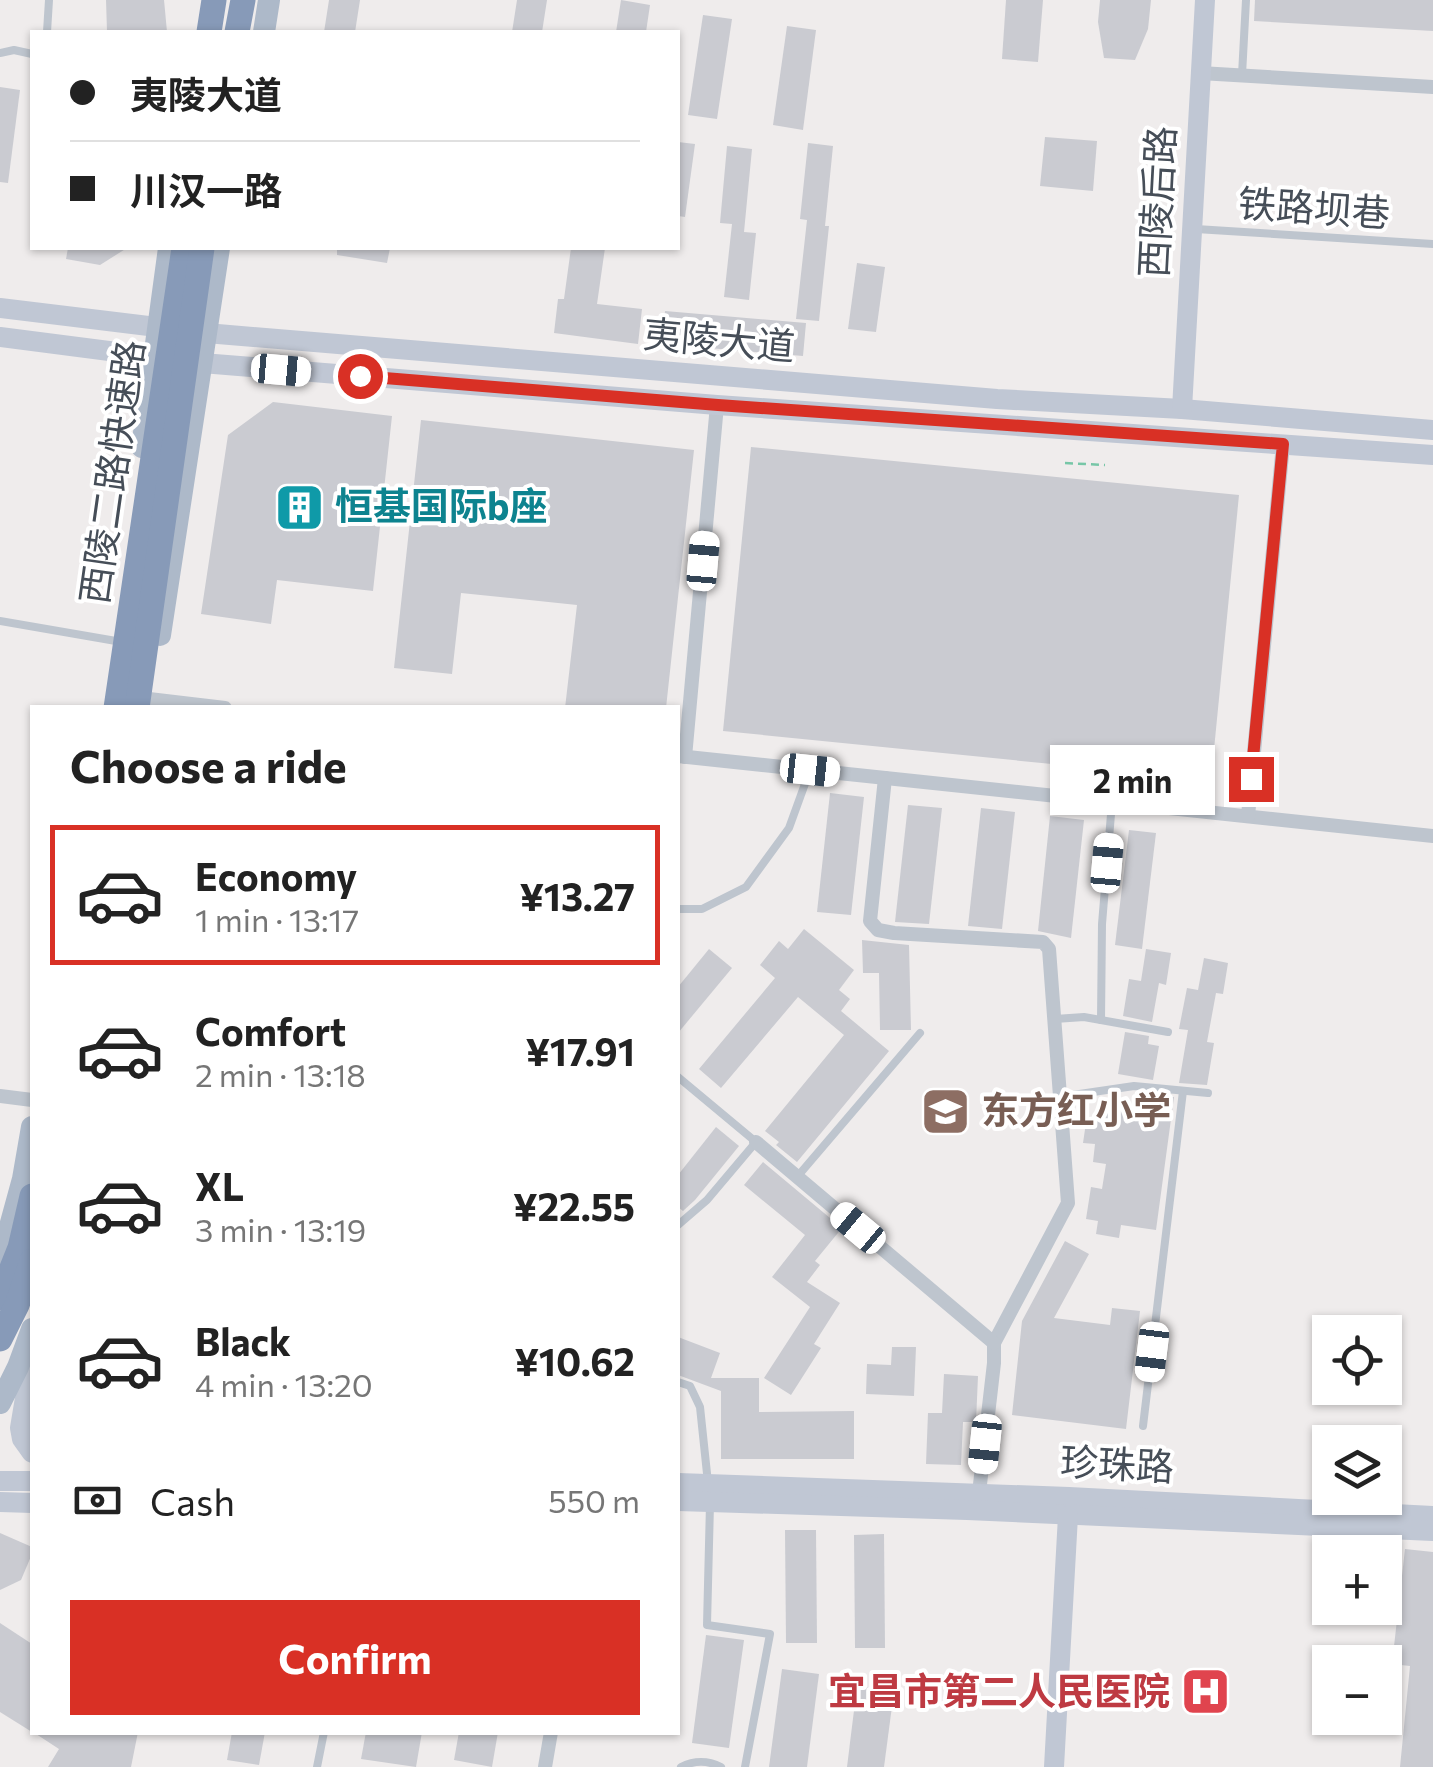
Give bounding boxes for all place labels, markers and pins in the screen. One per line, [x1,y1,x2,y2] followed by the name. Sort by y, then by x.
[274,481,326,533] building icon: 恒基国际b座
[335,481,548,528] place label: 恒基国际b座
[920,1085,972,1137] school or university icon: 东方红小学
[981,1085,1171,1132] place label: 东方红小学
[828,1666,1170,1713] place label: 宜昌市第二人民医院
[1179,1666,1231,1718] hospital icon: 宜昌市第二人民医院

